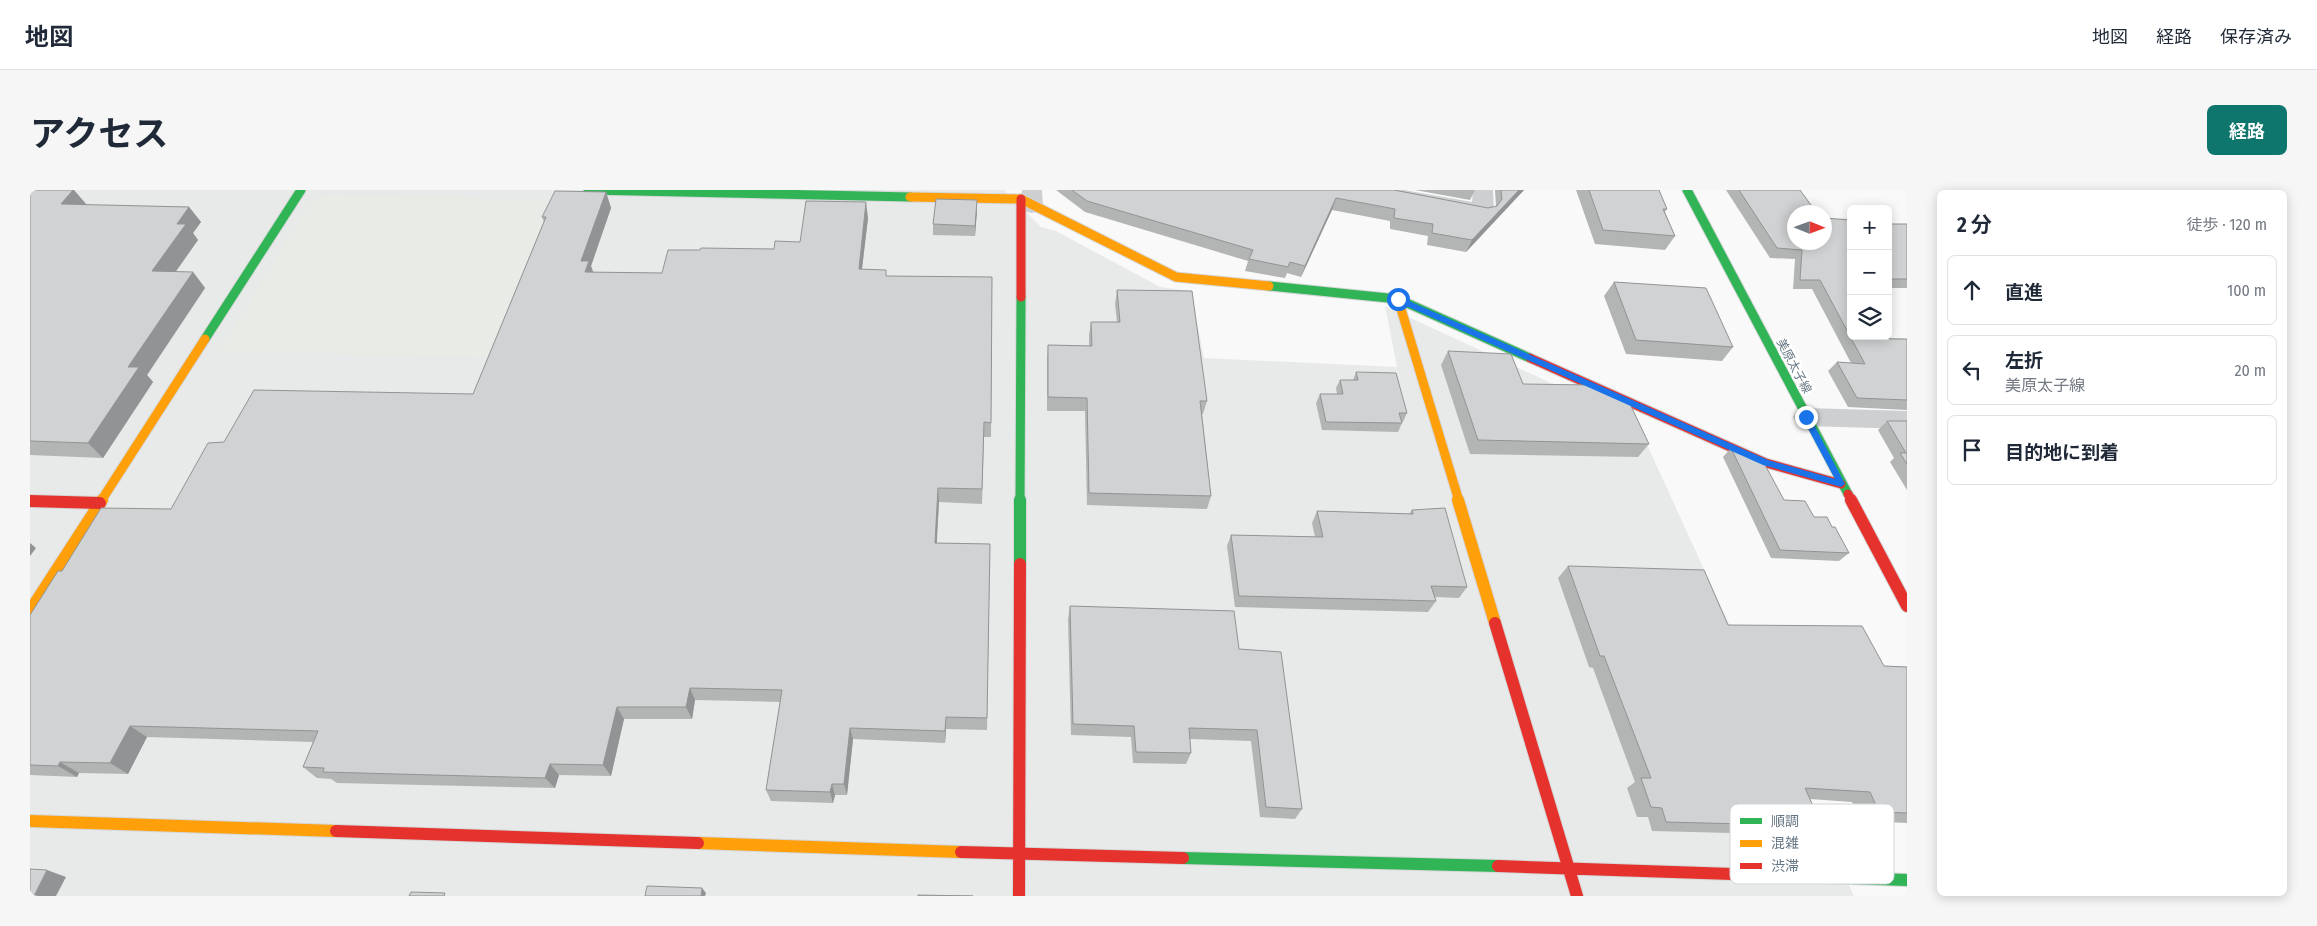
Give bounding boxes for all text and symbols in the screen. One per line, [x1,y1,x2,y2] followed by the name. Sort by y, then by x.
[25,23,73,51] text: 地図
[2092,26,2128,48] text: 地図
[2156,26,2192,48] text: 経路
[2220,26,2292,48] text: 保存済み
[2207,105,2287,155] button: 経路
[30,113,168,155] text: アクセス
[1787,205,1832,250] north arrow
[1847,205,1892,340] map controls
[1847,205,1892,250] button: +
[1957,212,1992,238] text: 2 分
[2186,215,2267,234] text: 徒歩 · 120 m
[1847,250,1892,295] button: −
[1958,276,1986,304] icon: ahead
[2005,281,2043,304] text: 直進
[2227,281,2266,300] text: 100 m
[1387,288,1410,311] route start
[1847,295,1892,340] button: layers
[1774,336,1814,396] street label: 美原太子線
[2005,349,2043,372] text: 左折
[1958,356,1986,384] icon: left
[2235,361,2266,380] text: 20 m
[2005,376,2085,395] text: 美原太子線
[1795,406,1818,429] route end
[1958,436,1986,464] icon: arrive
[2005,441,2119,464] text: 目的地に到着
[1730,804,1894,884] legend
[1771,813,1799,830] text: 順調
[1771,835,1799,852] text: 混雑
[1771,858,1799,875] text: 渋滞

